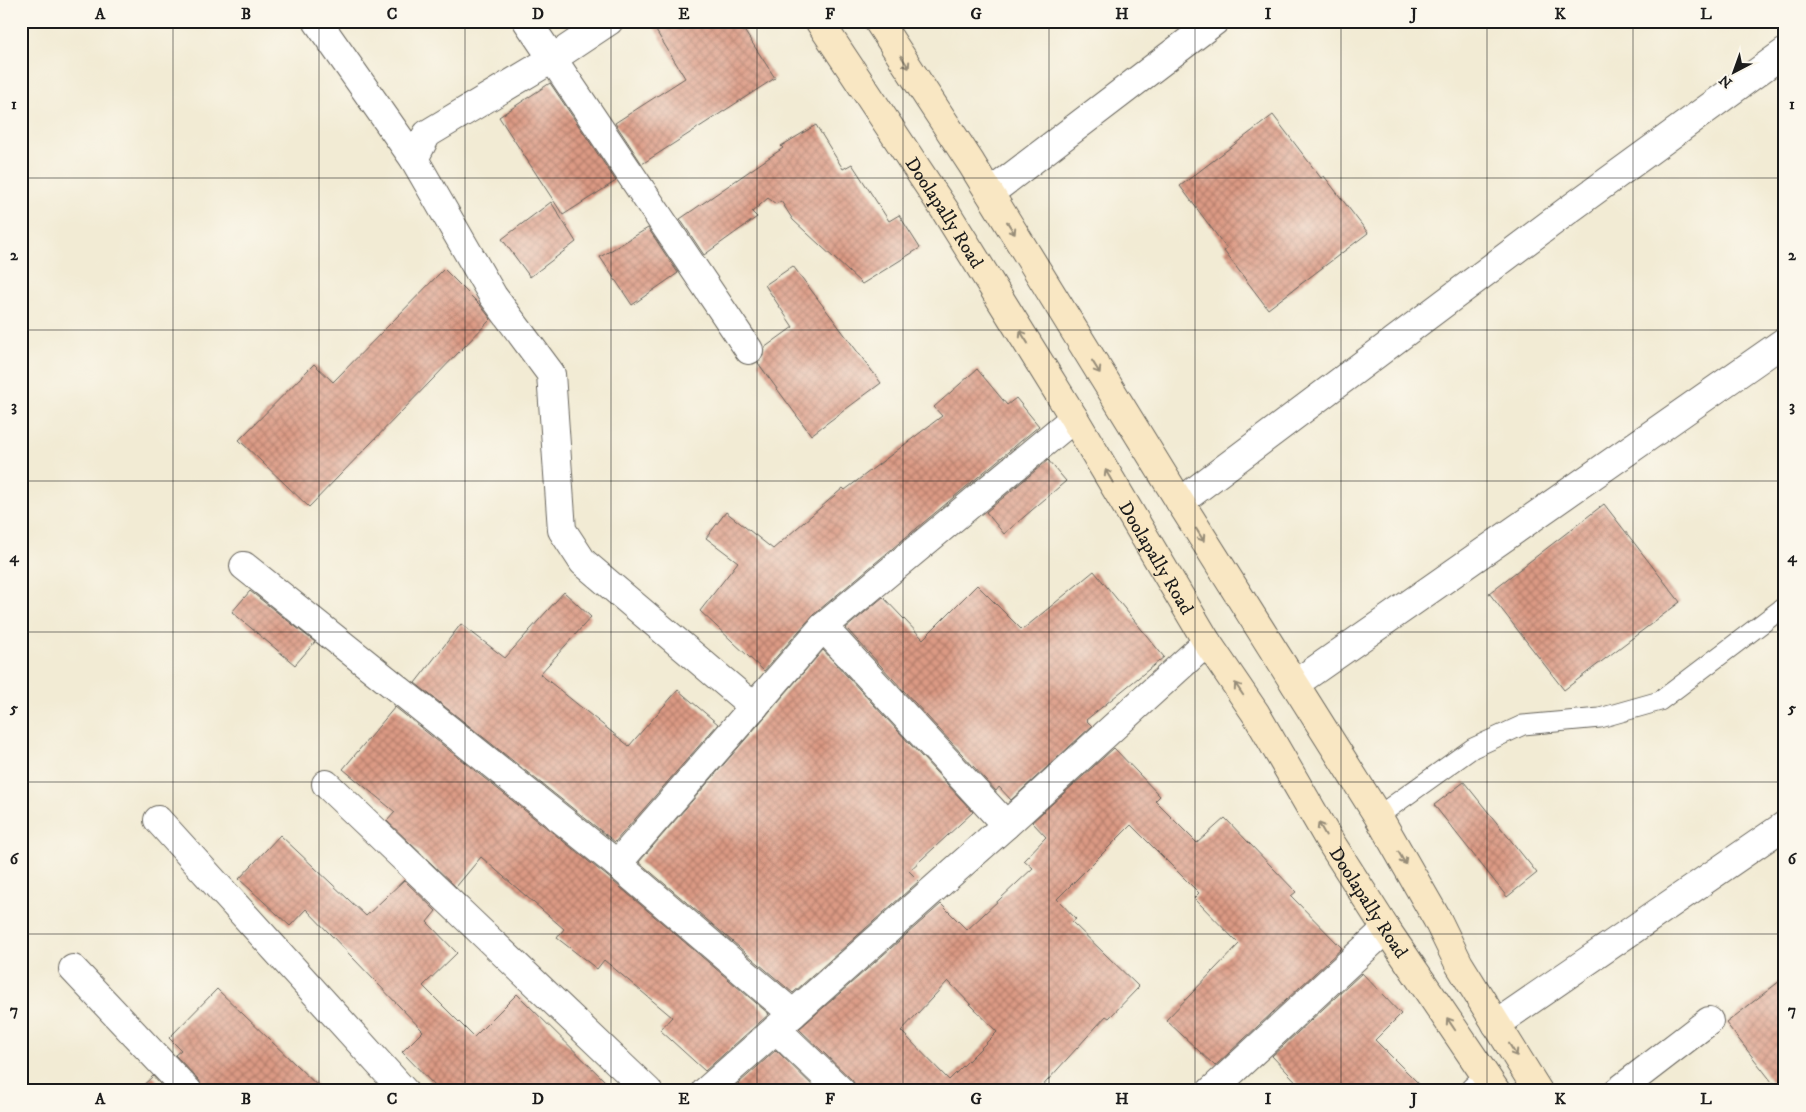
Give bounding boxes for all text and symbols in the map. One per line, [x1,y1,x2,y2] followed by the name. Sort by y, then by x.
[94,4,106,24] text: A
[241,4,251,24] text: B
[387,4,397,24] text: C
[532,4,544,24] text: D
[678,4,690,24] text: E
[825,4,835,24] text: F
[970,4,982,24] text: G
[1115,4,1129,24] text: H
[1265,4,1272,24] text: I
[1409,4,1418,24] text: J
[1554,4,1566,24] text: K
[1700,4,1712,24] text: L
[1708,48,1758,98] north arrow
[900,55,910,69] one-way arrow
[1716,70,1736,92] text: N
[11,94,17,114] text: 1
[1789,94,1795,114] text: 1
[900,153,988,273] street label: Doolapally Road
[1007,221,1017,235] one-way arrow
[10,245,19,265] text: 2
[1788,245,1797,265] text: 2
[1019,331,1029,345] one-way arrow
[1092,359,1102,373] one-way arrow
[11,396,17,416] text: 3
[1789,396,1795,416] text: 3
[1104,469,1114,483] one-way arrow
[1113,497,1198,619] street label: Doolapally Road
[1196,527,1206,541] one-way arrow
[8,547,19,567] text: 4
[1786,547,1797,567] text: 4
[1234,683,1244,697] one-way arrow
[9,698,18,718] text: 5
[1787,698,1796,718] text: 5
[1317,821,1327,836] one-way arrow
[1324,843,1413,963] street label: Doolapally Road
[10,849,20,869] text: 6
[1788,849,1798,869] text: 6
[1397,851,1407,866] one-way arrow
[10,1000,18,1020] text: 7
[1788,1000,1796,1020] text: 7
[1445,1017,1455,1031] one-way arrow
[1508,1043,1518,1057] one-way arrow
[94,1089,106,1109] text: A
[241,1089,251,1109] text: B
[387,1089,397,1109] text: C
[532,1089,544,1109] text: D
[678,1089,690,1109] text: E
[825,1089,835,1109] text: F
[970,1089,982,1109] text: G
[1115,1089,1129,1109] text: H
[1265,1089,1272,1109] text: I
[1409,1089,1418,1109] text: J
[1554,1089,1566,1109] text: K
[1700,1089,1712,1109] text: L

